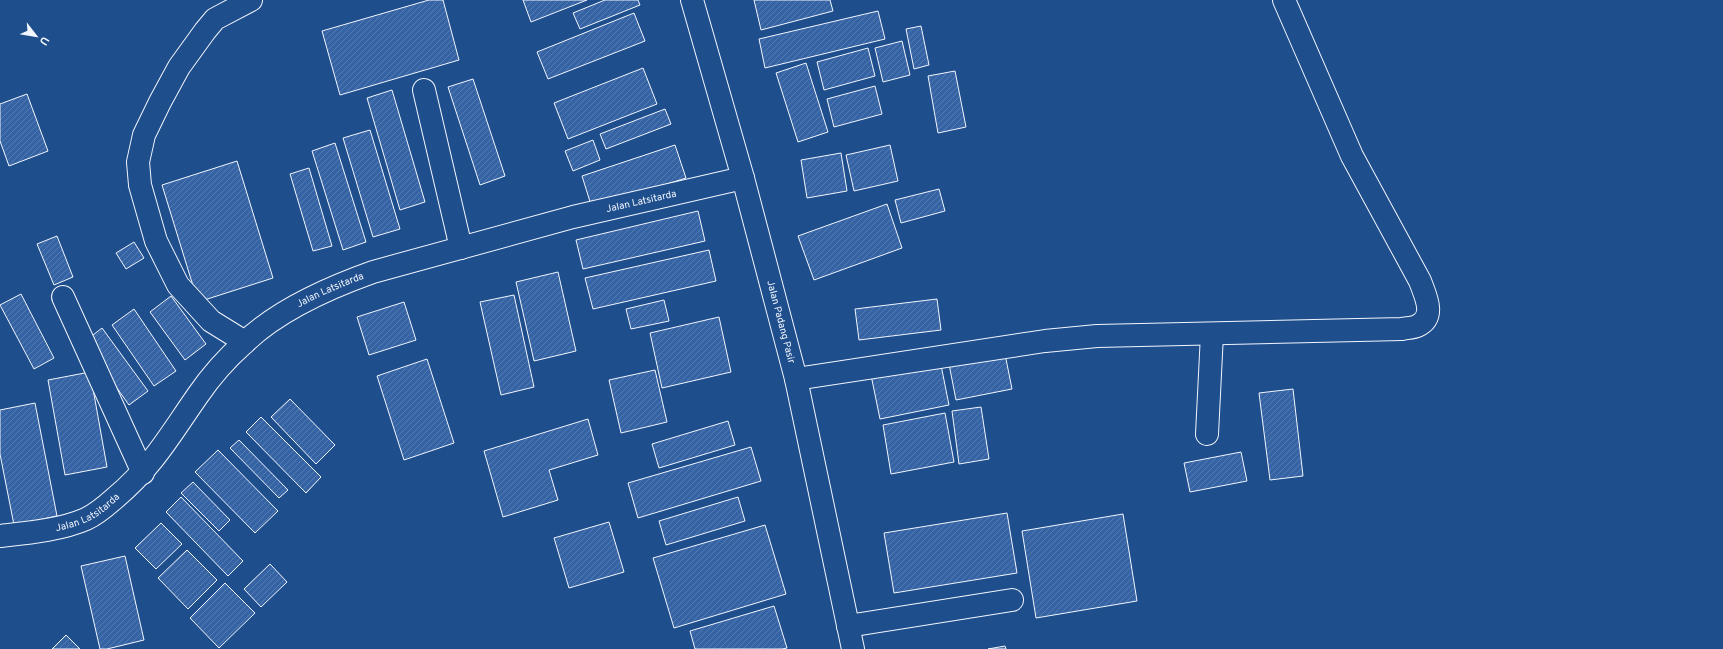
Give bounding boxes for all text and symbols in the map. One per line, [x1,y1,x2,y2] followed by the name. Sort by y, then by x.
[16,16,56,56] north arrow
[36,34,52,48] text: U
[605,187,678,216] street label: Jalan Latsitarda
[294,269,366,311] street label: Jalan Latsitarda
[764,279,798,365] street label: Jalan Padang Pasir
[54,490,122,535] street label: Jalan Latsitarda

